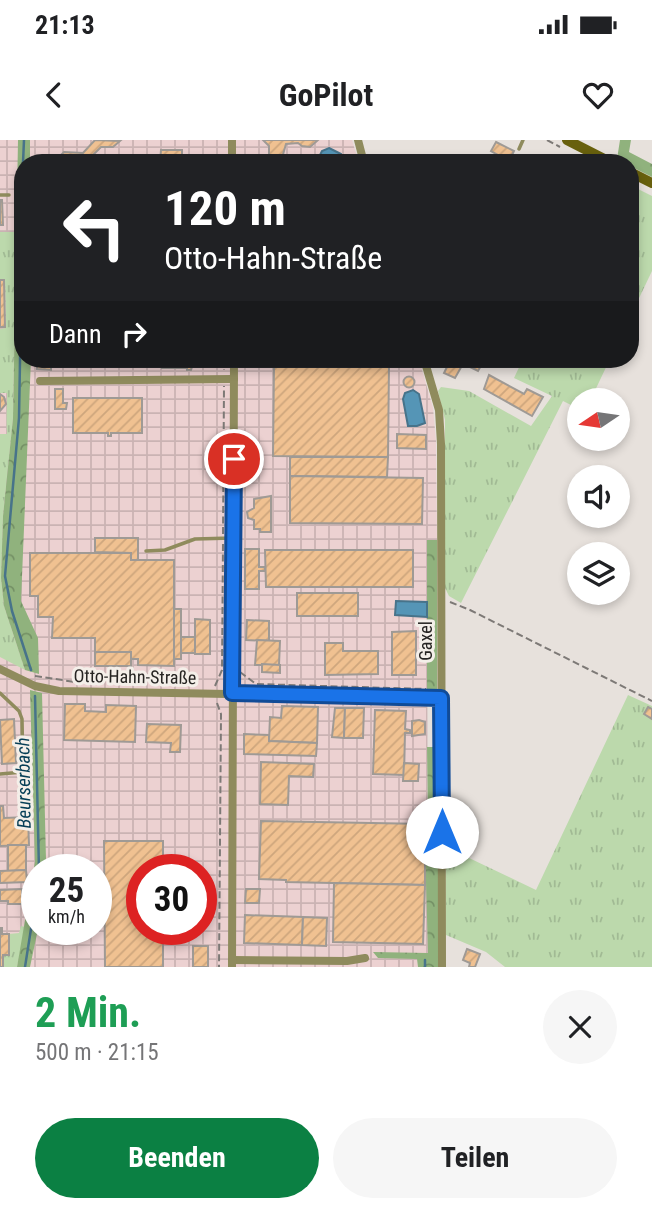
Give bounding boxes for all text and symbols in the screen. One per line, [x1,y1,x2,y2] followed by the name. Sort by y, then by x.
[35,10,95,40] text: 21:13
[35,76,73,114] icon: back
[279,76,373,114] text: GoPilot
[579,76,617,114] icon: heart
[164,180,286,237] text: 120 m
[49,182,140,273] icon: left
[164,239,382,277] text: Otto-Hahn-Straße
[115,315,153,353] icon: right
[49,319,101,349] text: Dann
[567,388,630,452] north arrow
[567,388,630,605] map controls
[204,429,264,489] pin
[215,440,253,478] icon: arrive
[567,465,630,528] button: sound
[567,542,630,605] button: layers
[415,621,436,661] street label: Gaxel
[73,665,197,688] street label: Otto-Hahn-Straße
[11,737,36,829] water label: Beurserbach
[405,795,479,869] position arrow
[126,854,217,945] speed limit sign: 30
[49,870,84,911] text: 25
[48,906,85,927] text: km/h
[35,988,141,1037] text: 2 Min.
[543,990,617,1064] button: close
[35,1039,159,1066] text: 500 m · 21:15
[35,1118,319,1198] button: Beenden
[333,1118,617,1198] button: Teilen

